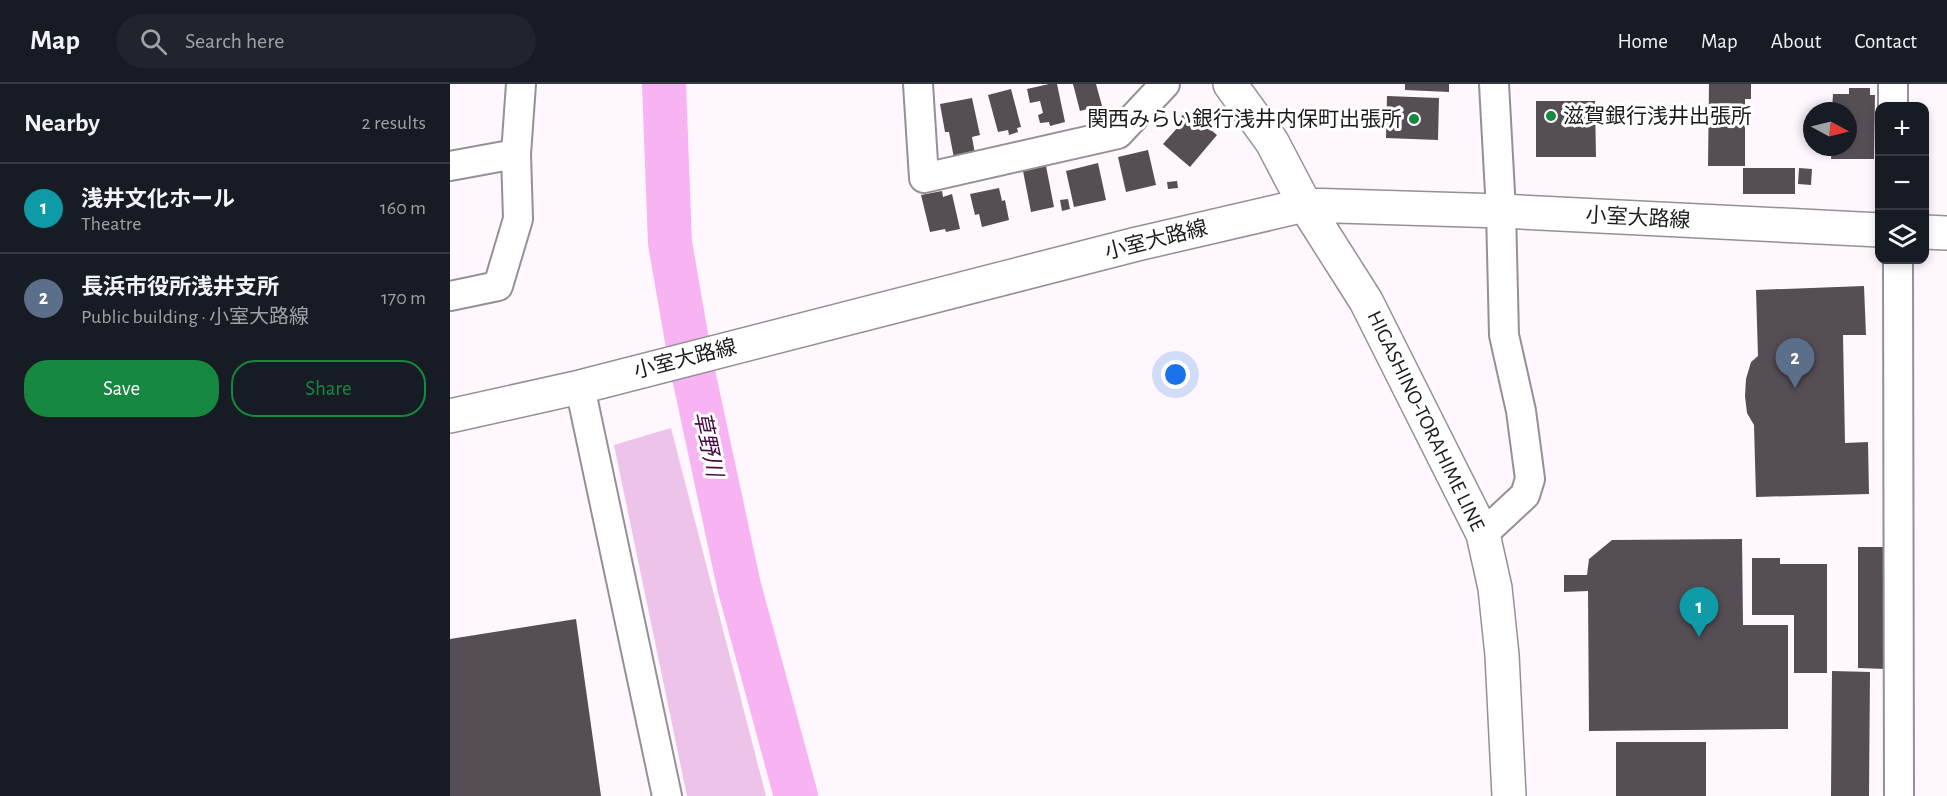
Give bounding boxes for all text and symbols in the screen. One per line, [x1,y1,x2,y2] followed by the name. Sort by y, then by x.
[116,14,536,68] search box
[137,25,170,58] icon: search
[30,27,80,55] text: Map
[185,30,284,52] text: Search here
[1617,31,1668,52] text: Home
[1701,31,1738,52] text: Map
[1771,31,1821,52] text: About
[1854,31,1917,52] text: Contact
[1803,102,1857,156] north arrow
[1875,102,1929,264] map controls
[1875,102,1929,156] button: +
[1563,105,1752,127] place label: 滋賀銀行浅井出張所
[1087,108,1402,130] place label: 関西みらい銀行浅井内保町出張所
[1544,109,1558,123] marker: 滋賀銀行浅井出張所
[24,110,100,136] text: Nearby
[1407,112,1421,126] marker: 関西みらい銀行浅井内保町出張所
[362,113,426,133] text: 2 results
[1875,156,1929,210] button: −
[81,188,235,210] text: 浅井文化ホール
[40,198,47,218] text: 1
[380,198,426,218] text: 160 m
[1585,204,1691,231] street label: 小室大路線
[1875,210,1929,264] button: layers
[81,214,142,234] text: Theatre
[1102,216,1209,263] street label: 小室大路線
[81,276,279,298] text: 長浜市役所浅井支所
[39,288,48,308] text: 2
[381,288,426,308] text: 170 m
[81,307,309,327] text: Public building · 小室大路線
[1363,308,1489,534] street label: HIGASHINO-TORAHIME LINE
[631,335,738,382] street label: 小室大路線
[1776,338,1814,388] pin: 2
[24,360,219,417] button: Save
[231,360,426,417] button: Share
[1161,360,1190,389] your location
[690,409,727,481] water label: 草野川
[1680,588,1718,637] pin: 1

